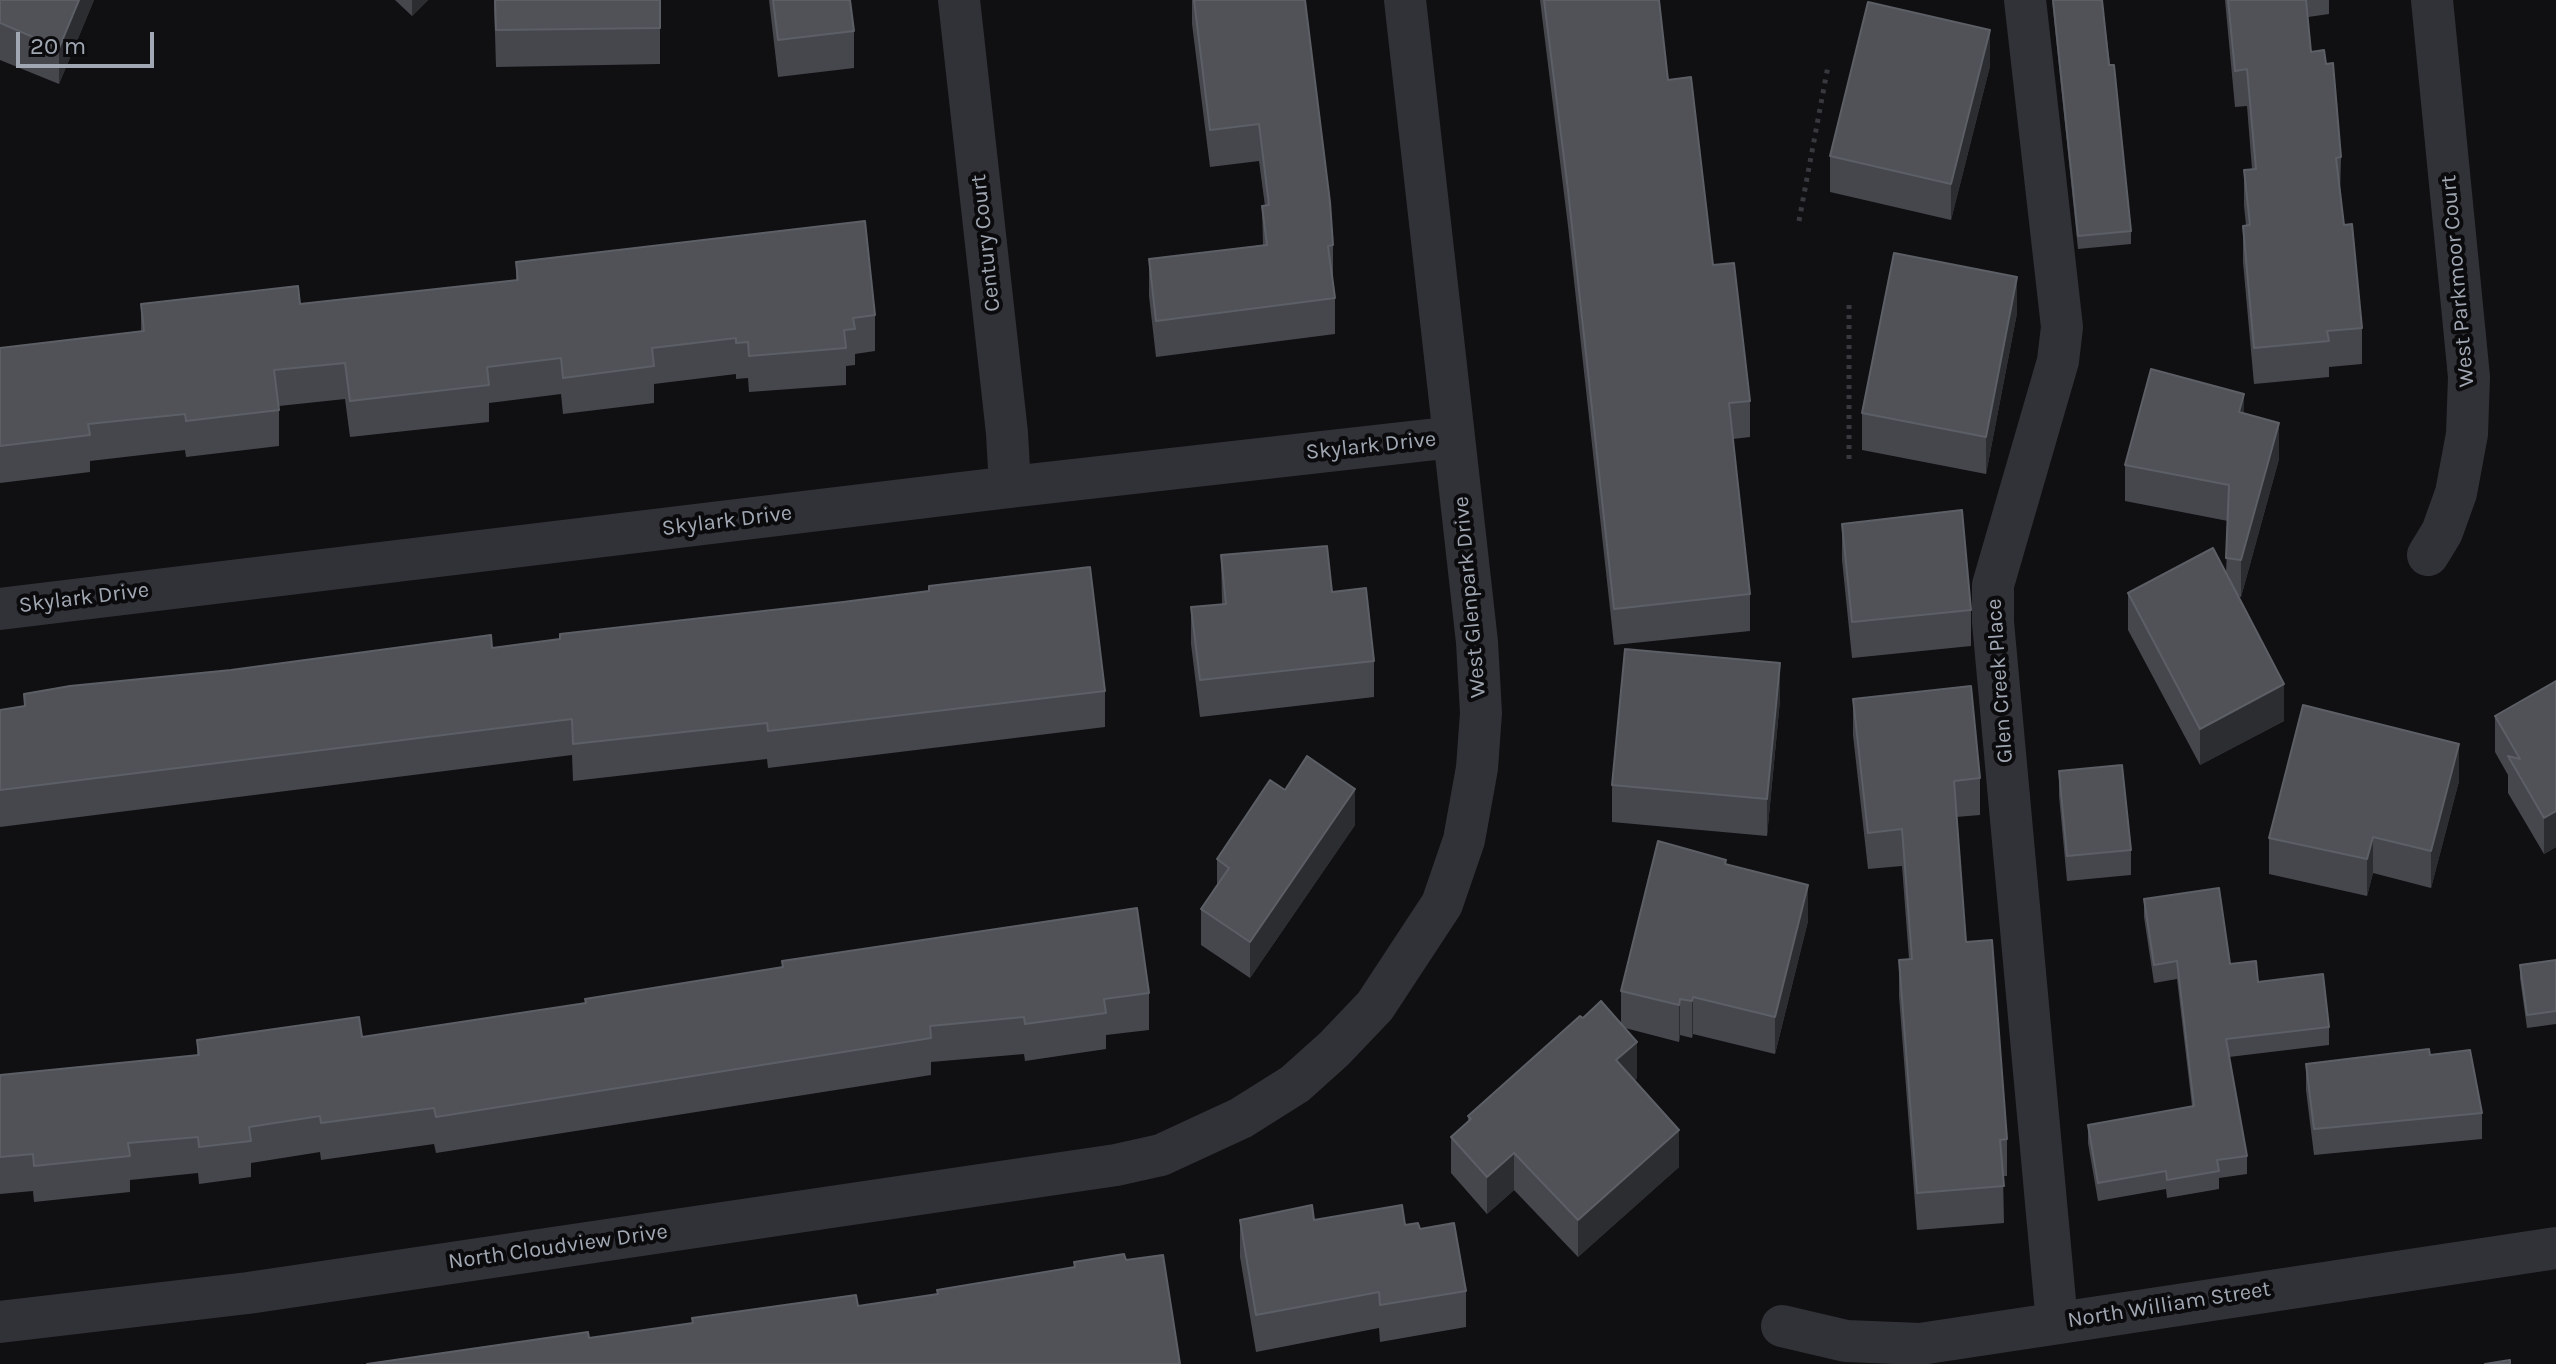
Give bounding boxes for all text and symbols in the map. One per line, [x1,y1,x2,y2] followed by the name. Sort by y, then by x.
[20,16,158,66] scale bar
[30,32,86,60] text: 20 m
[966,173,1006,313] street label: Century Court
[2436,174,2480,388] street label: West Parkmoor Court
[1305,426,1437,466] street label: Skylark Drive
[1448,495,1492,699] street label: West Glenpark Drive
[660,500,794,542] street label: Skylark Drive
[17,577,151,619] street label: Skylark Drive
[1981,598,2019,764] street label: Glen Creek Place
[447,1219,669,1275] street label: North Cloudview Drive
[2066,1276,2272,1334] street label: North William Street

